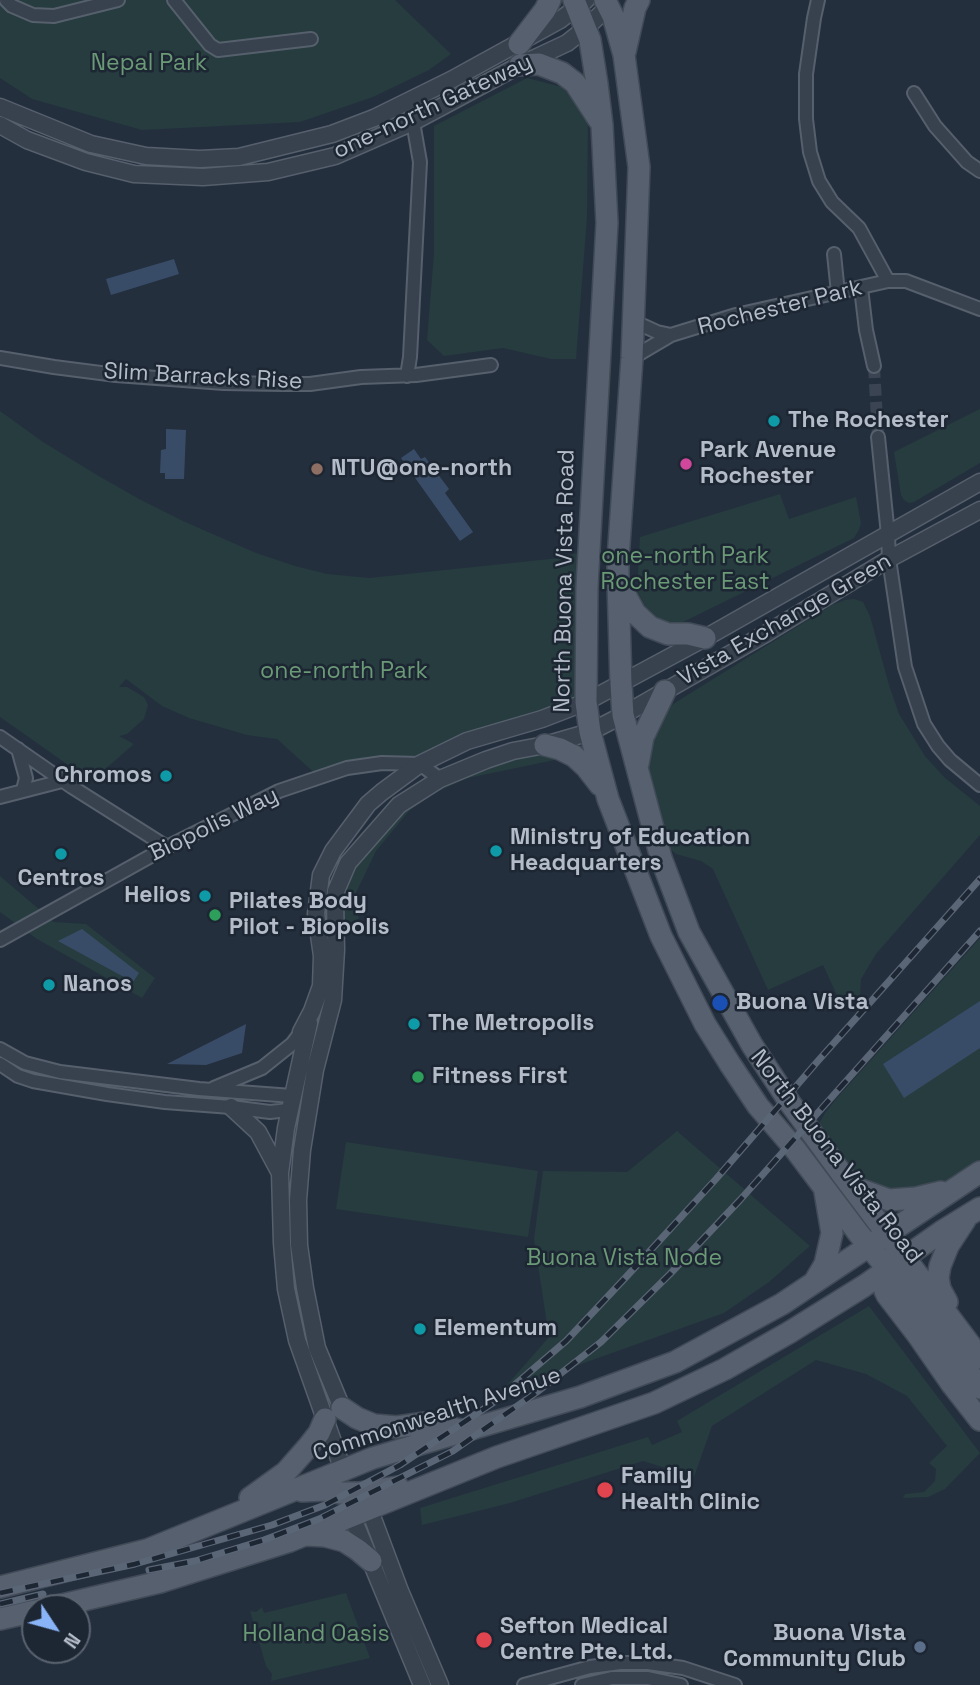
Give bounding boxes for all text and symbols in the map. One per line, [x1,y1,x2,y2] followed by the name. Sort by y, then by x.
[329,49,537,165] street label: one-north Gateway
[91,50,207,78] park label: Nepal Park
[695,274,865,342] street label: Rochester Park
[103,358,303,396] street label: Slim Barracks Rise
[788,407,949,435] place label: The Rochester
[766,413,782,429] marker: The Rochester
[700,437,836,491] place label: Park Avenue Rochester
[549,449,581,713] street label: North Buona Vista Road
[331,455,512,483] place label: NTU@one-north
[678,456,694,472] marker: Park Avenue Rochester
[309,461,325,477] marker: NTU@one-north
[601,543,769,597] park label: one-north Park Rochester East
[674,548,896,692] street label: Vista Exchange Green
[260,658,428,686] park label: one-north Park
[54,762,152,790] place label: Chromos
[158,768,174,784] marker: Chromos
[145,782,283,868] street label: Biopolis Way
[510,824,750,878] place label: Ministry of Education Headquarters
[488,843,504,859] marker: Ministry of Education Headquarters
[53,846,69,862] marker: Centros
[17,865,105,893] place label: Centros
[124,882,191,910] place label: Helios
[197,888,213,904] marker: Helios
[229,888,389,942] place label: Pilates Body Pilot - Biopolis
[207,907,223,923] marker: Pilates Body Pilot - Biopolis
[63,971,132,999] place label: Nanos
[41,977,57,993] marker: Nanos
[736,989,869,1017] place label: Buona Vista
[710,993,730,1013] marker: Buona Vista
[428,1010,594,1038] place label: The Metropolis
[406,1016,422,1032] marker: The Metropolis
[744,1045,928,1269] street label: North Buona Vista Road
[432,1063,568,1091] place label: Fitness First
[410,1069,426,1085] marker: Fitness First
[526,1245,722,1273] park label: Buona Vista Node
[434,1315,557,1343] place label: Elementum
[412,1321,428,1337] marker: Elementum
[309,1362,565,1468] street label: Commonwealth Avenue
[621,1463,760,1517] place label: Family Health Clinic
[595,1480,615,1500] marker: Family Health Clinic
[21,1594,91,1664] north arrow
[500,1613,673,1667] place label: Sefton Medical Centre Pte. Ltd.
[723,1620,906,1674] place label: Buona Vista Community Club
[242,1621,390,1649] park label: Holland Oasis
[58,1628,86,1653] text: N
[474,1630,494,1650] marker: Sefton Medical Centre Pte. Ltd.
[912,1639,928,1655] marker: Buona Vista Community Club

